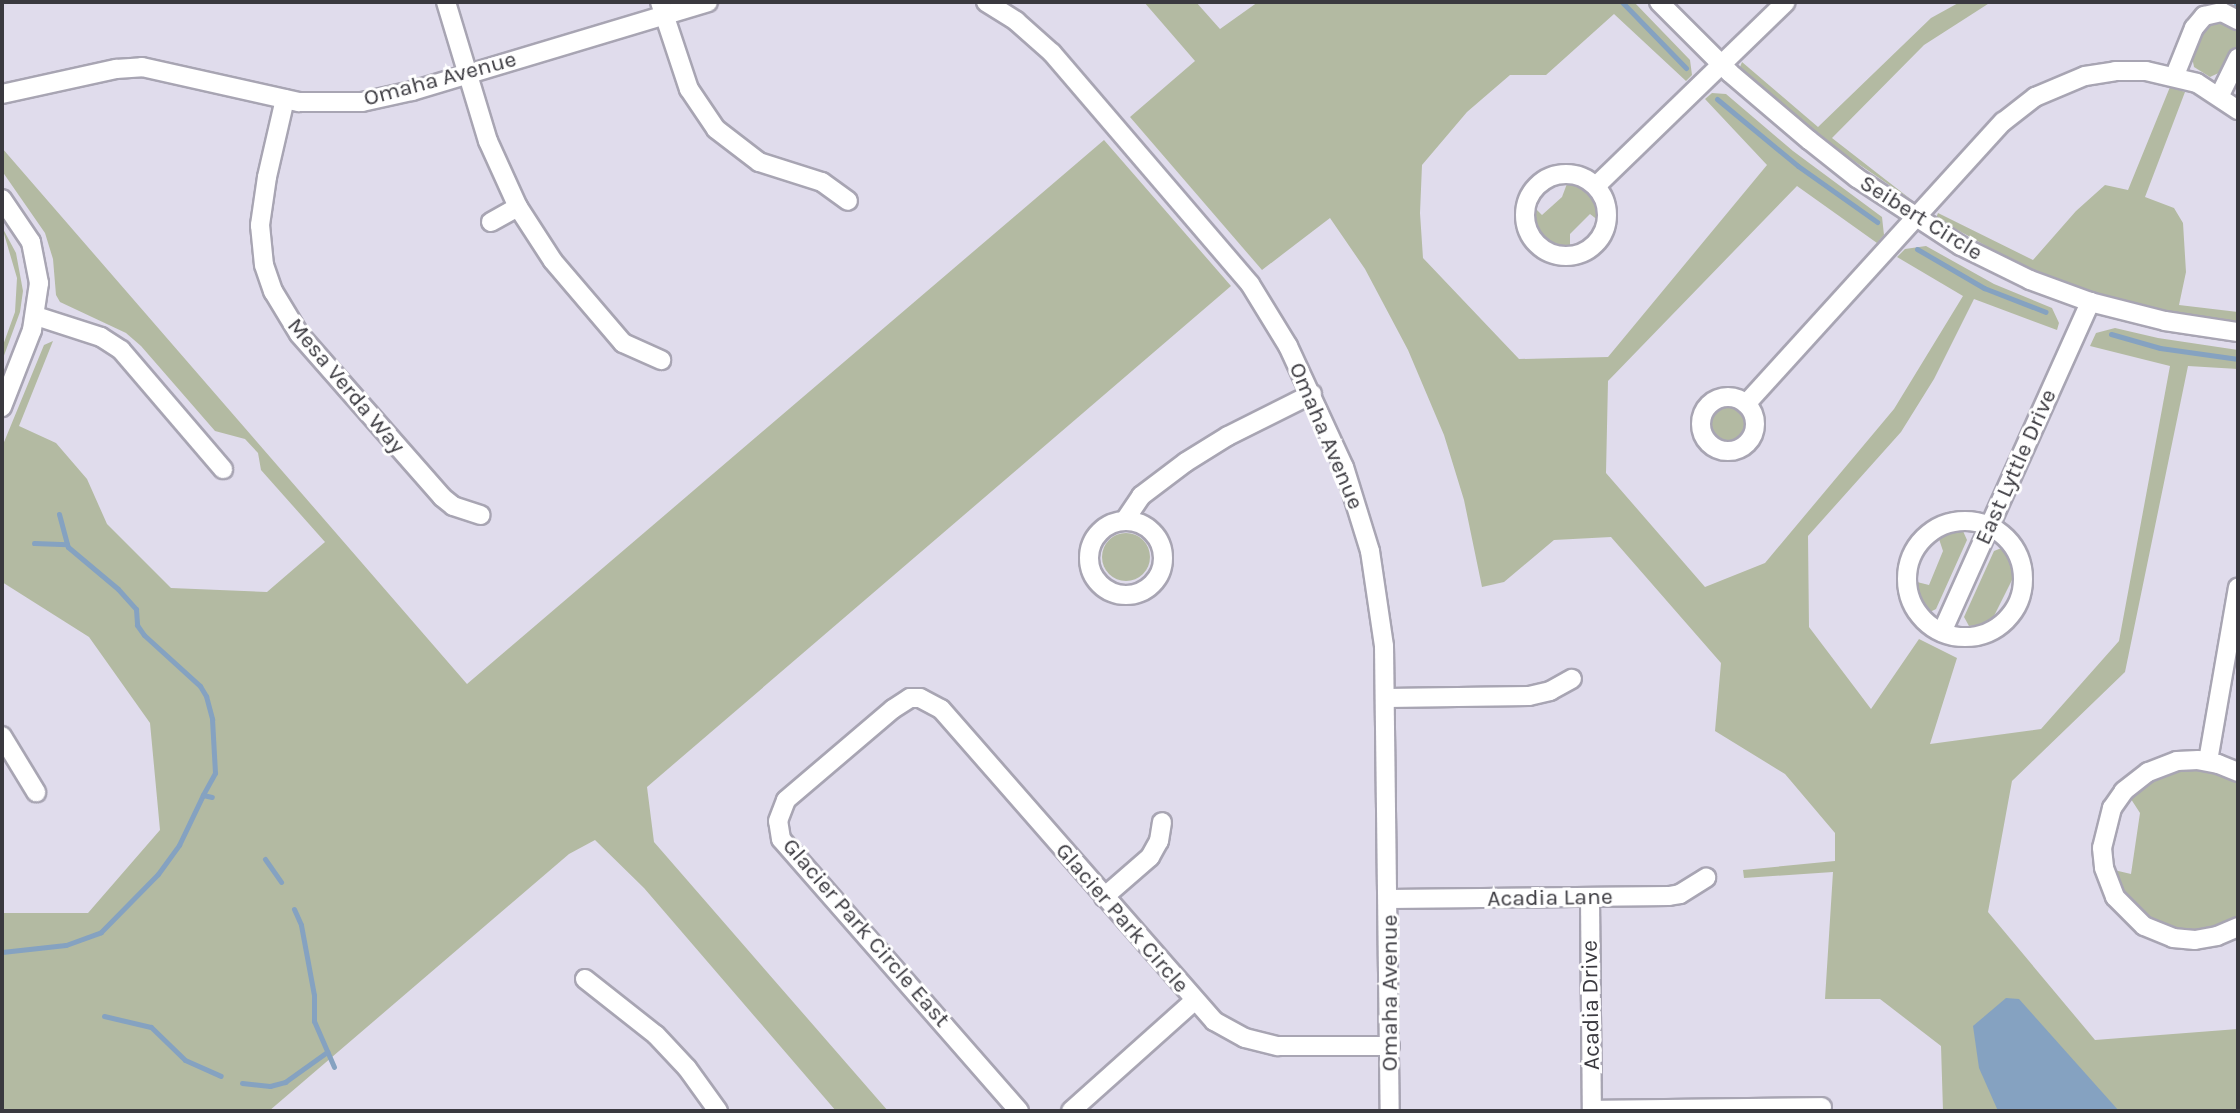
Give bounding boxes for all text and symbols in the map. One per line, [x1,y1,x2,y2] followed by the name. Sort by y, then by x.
[361,45,519,113] street label: Omaha Avenue
[1854,169,1988,267] street label: Seibert Circle
[281,312,411,460] street label: Mesa Verda Way
[1283,358,1369,514] street label: Omaha Avenue
[1969,385,2063,549] street label: East Lyttle Drive
[776,833,956,1033] street label: Glacier Park Circle East
[1049,837,1195,999] street label: Glacier Park Circle
[1487,883,1613,913] street label: Acadia Lane
[1376,915,1404,1071] street label: Omaha Avenue
[1576,940,1606,1070] street label: Acadia Drive

